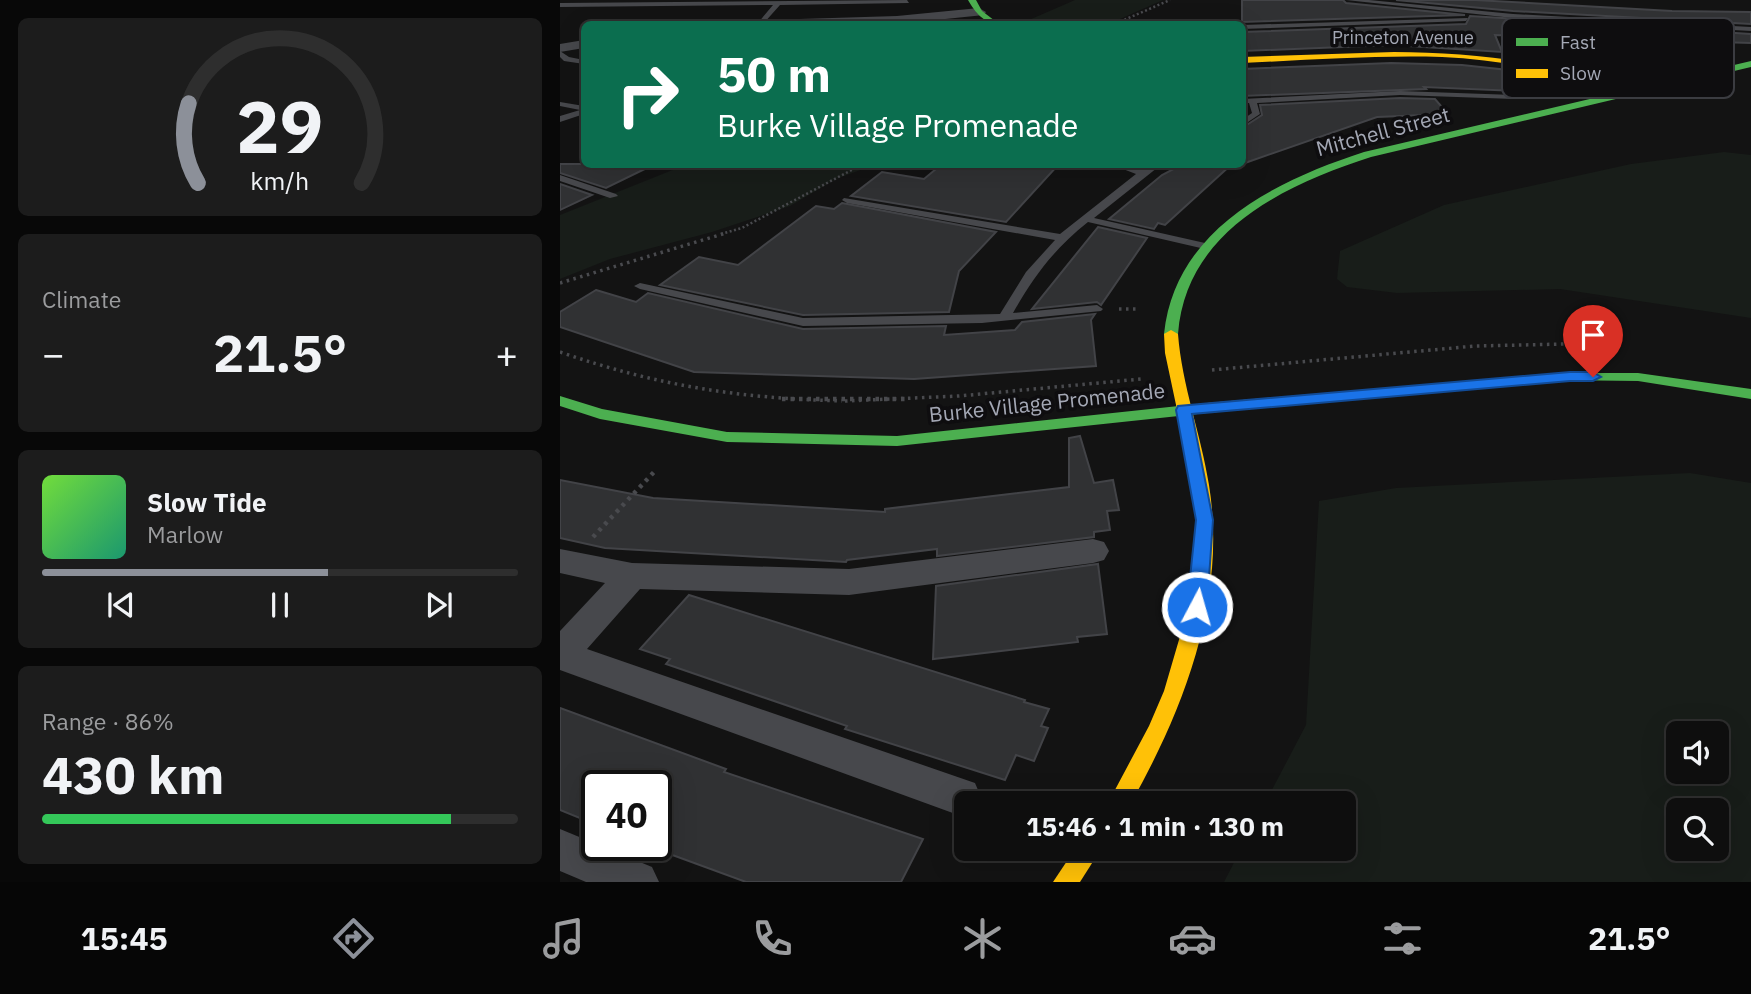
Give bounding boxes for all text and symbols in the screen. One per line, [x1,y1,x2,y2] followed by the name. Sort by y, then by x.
[1502,18,1734,98] legend
[1332,26,1474,49] street label: Princeton Avenue
[1560,30,1596,54] text: Fast
[717,42,831,105] text: 50 m
[602,49,693,140] icon: right
[1560,61,1601,85] text: Slow
[236,78,324,173] text: 29
[1313,100,1453,162] street label: Mitchell Street
[717,104,1078,146] text: Burke Village Promenade
[251,164,309,197] text: km/h
[42,284,121,314] text: Climate
[1563,305,1623,377] pin
[1574,316,1612,354] icon: arrive
[213,319,347,386] text: 21.5°
[42,329,65,378] text: −
[495,329,518,378] text: +
[928,376,1166,428] street label: Burke Village Promenade
[147,485,267,519] text: Slow Tide
[147,519,223,549] text: Marlow
[1160,570,1234,644] position arrow
[102,586,140,624] icon: previous
[261,586,299,624] icon: pause
[420,586,458,624] icon: next
[42,706,174,736] text: Range · 86%
[1666,721,1729,861] map controls
[1666,721,1729,784] button: sound
[42,741,224,808] text: 430 km
[581,770,672,861] speed limit sign: 40
[1666,798,1729,861] button: search
[1026,809,1284,843] text: 15:46 · 1 min · 130 m
[329,914,378,963] icon: directions
[539,914,588,963] icon: music
[748,914,797,963] icon: phone
[958,914,1007,963] icon: climate
[1168,914,1217,963] icon: car
[1378,914,1427,963] icon: filters
[80,917,168,959] text: 15:45
[1588,917,1671,959] text: 21.5°

